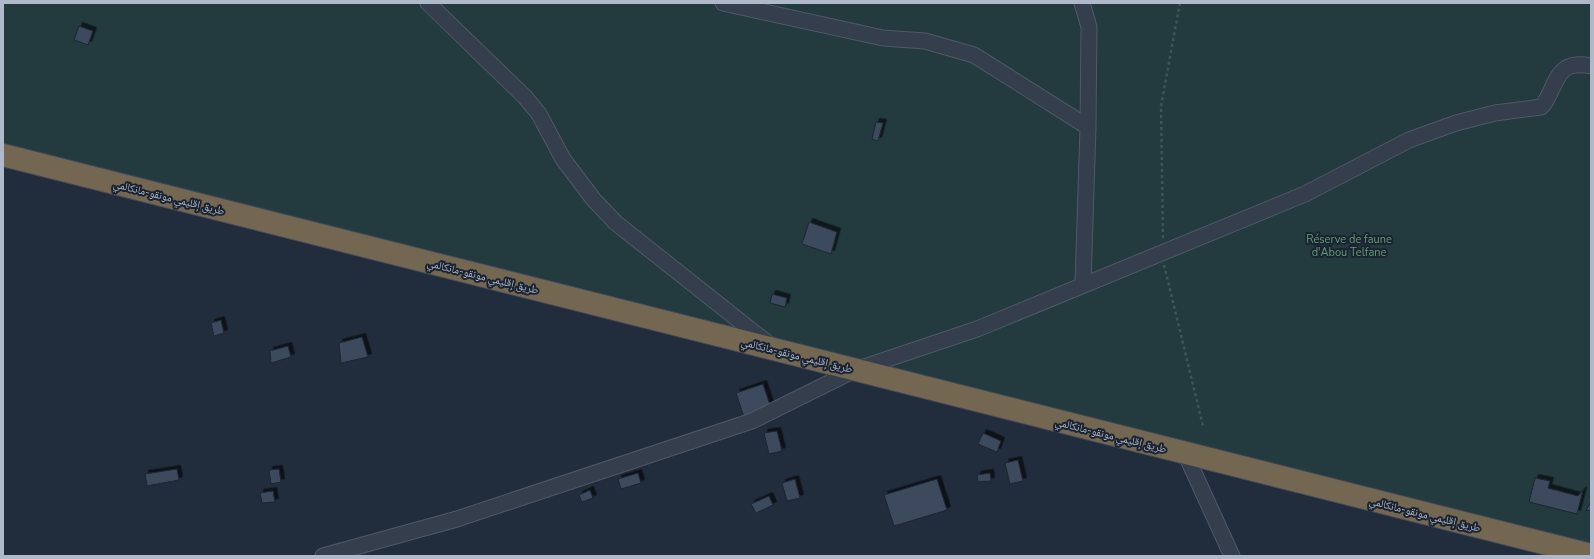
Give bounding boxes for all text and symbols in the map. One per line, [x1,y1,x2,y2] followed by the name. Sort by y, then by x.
[111,176,226,219] street label: طريق إقليمي مونقو-مانكالمي
[1306,232,1392,260] park label: Réserve de faune d'Abou Telfane
[425,255,540,298] street label: طريق إقليمي مونقو-مانكالمي
[739,334,854,377] street label: طريق إقليمي مونقو-مانكالمي
[1053,414,1168,457] street label: طريق إقليمي مونقو-مانكالمي
[1367,493,1482,536] street label: طريق إقليمي مونقو-مانكالمي

